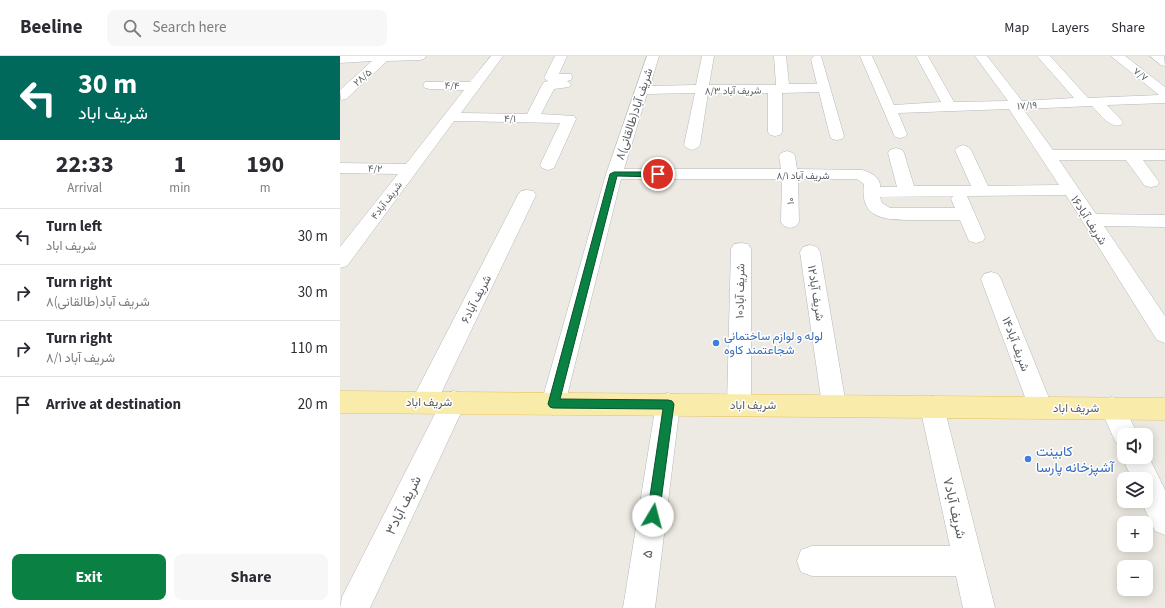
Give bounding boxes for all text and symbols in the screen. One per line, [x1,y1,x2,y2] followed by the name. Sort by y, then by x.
[107,10,387,46] search box
[20,14,83,41] text: Beeline
[121,17,143,39] icon: search
[153,17,227,38] text: Search here
[1004,18,1029,38] text: Map
[1051,18,1089,38] text: Layers
[1111,18,1145,38] text: Share
[78,64,137,104] text: 30 m
[1130,65,1151,85] street label: ۷/۷
[350,66,375,90] street label: ۲۸/۵
[612,66,657,162] street label: ۸شریف آباد(طالقانی)
[12,72,64,124] icon: left
[444,79,460,93] street label: ۴/۴
[704,84,762,98] street label: شریف آباد ۸/۳
[1017,98,1038,114] street label: ۱۷/۱۹
[78,101,148,126] text: شریف اباد
[504,112,516,126] street label: ۴/۱
[56,147,114,182] text: 22:33
[174,147,186,182] text: 1
[246,147,284,182] text: 190
[641,157,675,191] pin
[368,162,382,176] street label: ۴/۲
[647,163,669,185] icon: arrive
[776,169,830,183] street label: شریف آباد ۸/۱
[67,179,102,197] text: Arrival
[169,179,190,197] text: min
[260,179,271,197] text: m
[368,179,406,223] street label: ۴شریف آباد
[1066,192,1111,248] street label: شریف آباد۱۶
[784,197,798,205] street label: ۱۰
[46,216,102,237] text: Turn left
[12,226,34,248] icon: left
[298,226,328,247] text: 30 m
[46,237,96,255] text: شریف اباد
[732,263,749,319] street label: شریف آباد۱۰
[803,264,828,322] street label: شریف آباد۱۲
[46,272,112,293] text: Turn right
[457,272,496,326] street label: شریف آباد۶
[12,282,34,304] icon: right
[298,282,328,303] text: 30 m
[46,293,150,311] text: ۸شریف آباد(طالقانی)
[997,315,1034,374] street label: شریف آباد۱۴
[46,328,112,349] text: Turn right
[724,328,823,359] place label: لوله و لوازم ساختمانی شجاعتمند کاوه
[12,338,34,360] icon: right
[290,338,328,359] text: 110 m
[711,338,721,348] marker: لوله و لوازم ساختمانی شجاعتمند کاوه
[46,349,115,367] text: شریف آباد ۸/۱
[12,394,34,416] icon: arrive
[46,394,181,415] text: Arrive at destination
[298,394,328,415] text: 20 m
[406,394,452,411] street label: شریف اباد
[730,397,776,414] street label: شریف اباد
[1053,400,1099,417] street label: شریف اباد
[1117,428,1153,596] map controls
[1117,428,1153,464] button: sound
[1036,442,1115,478] place label: کابینت آشپزخانه پارسا
[1023,454,1033,464] marker: کابینت آشپزخانه پارسا
[381,472,427,538] street label: شریف آباد۳
[1117,472,1153,508] button: layers
[937,475,971,541] street label: شریف آباد۷
[632,495,674,537] position arrow
[1117,516,1153,552] button: +
[638,549,658,560] street label: ۵
[12,554,166,600] button: Exit
[174,554,328,600] button: Share
[1117,560,1153,596] button: −

